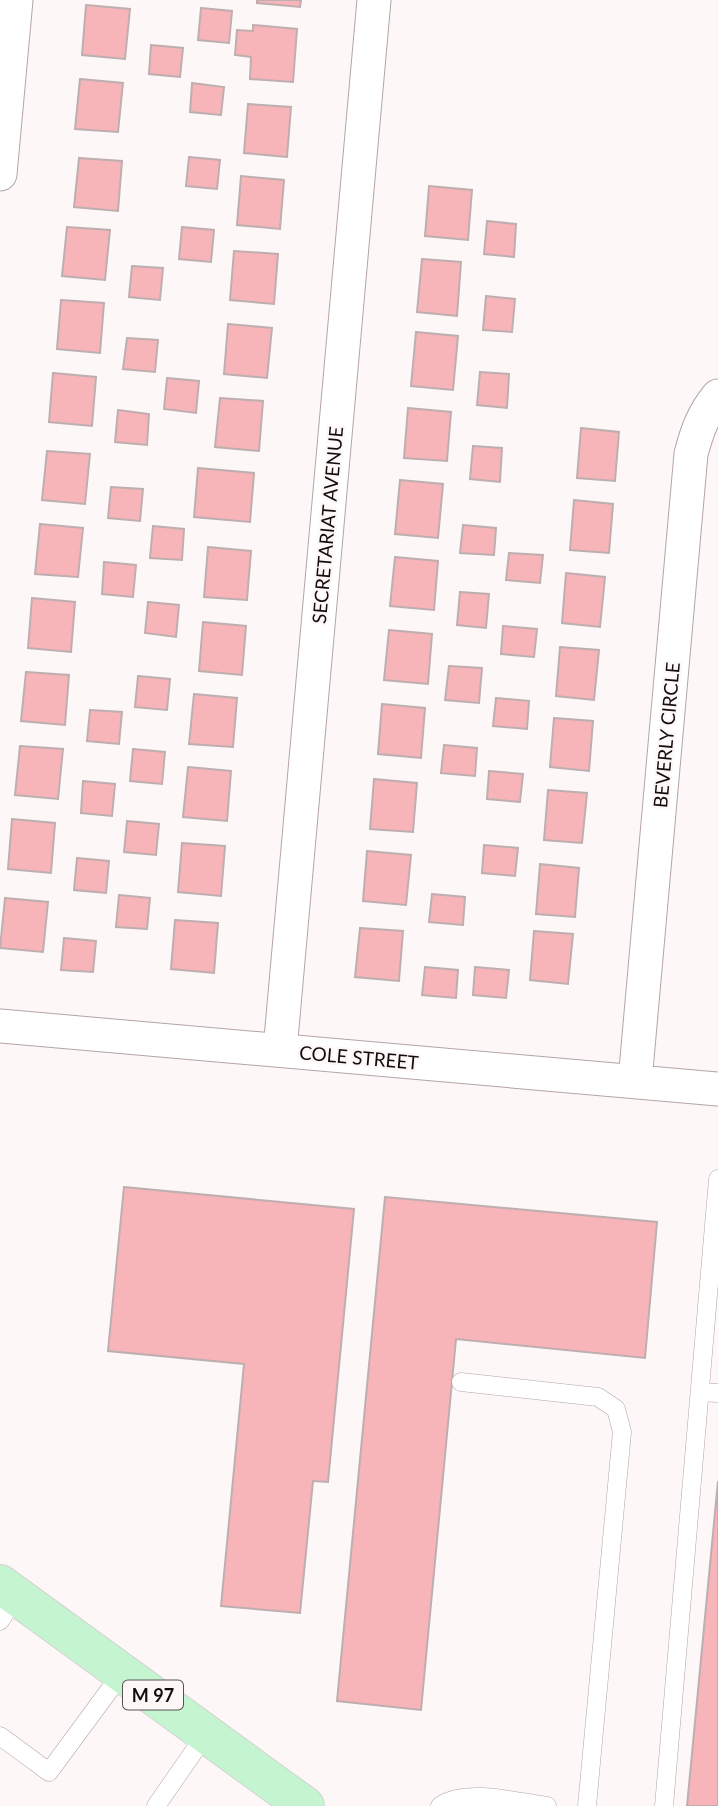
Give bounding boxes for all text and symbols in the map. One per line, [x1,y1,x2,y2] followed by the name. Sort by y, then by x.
[307,425,347,625] street label: SECRETARIAT AVENUE
[648,661,684,809] street label: BEVERLY CIRCLE
[298,1040,420,1074] street label: COLE STREET
[123,1680,183,1710] road number: M 97

